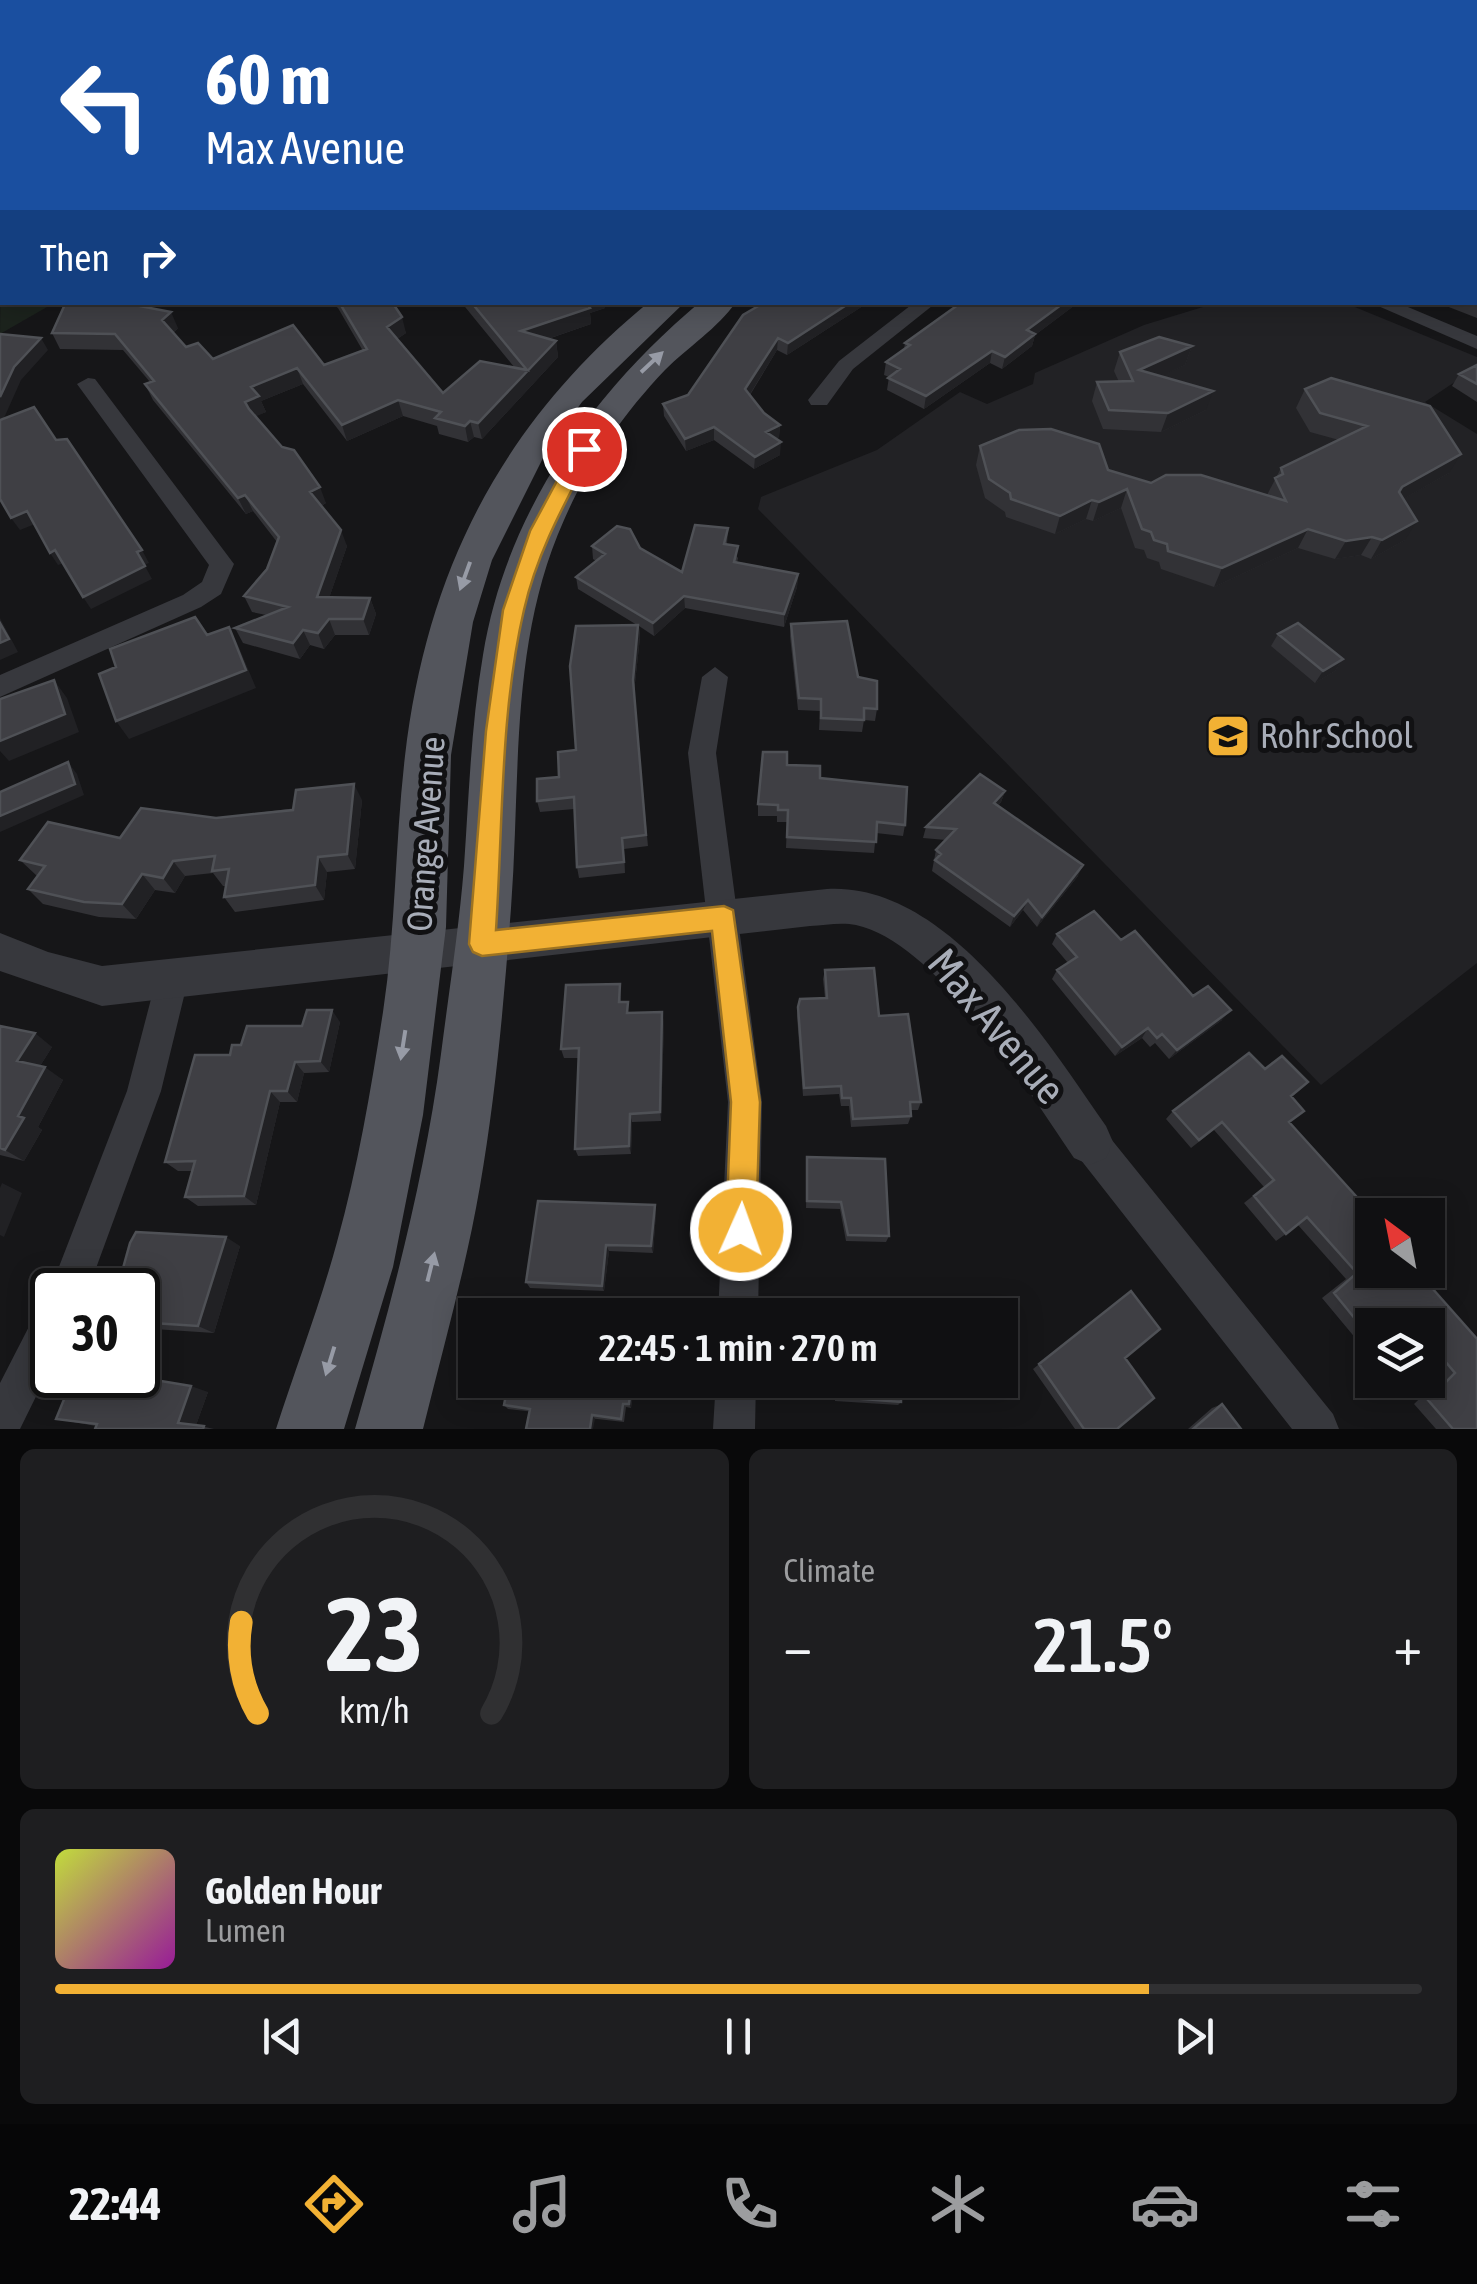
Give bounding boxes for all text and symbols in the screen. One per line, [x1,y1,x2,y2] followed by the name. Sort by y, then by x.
[205,39,331,119] text: 60 m
[40,40,170,170] icon: left
[205,122,405,174] text: Max Avenue
[130,230,185,285] icon: right
[40,236,110,279] text: Then
[640,351,664,374] one-way arrow
[542,407,627,492] pin
[557,422,612,477] icon: arrive
[457,562,472,592] one-way arrow
[1205,713,1251,759] school or university icon: Rohr School
[1260,715,1413,755] place label: Rohr School
[398,735,452,933] street label: Orange Avenue
[919,939,1075,1113] street label: Max Avenue
[395,1030,410,1061] one-way arrow
[689,1178,793,1282] position arrow
[1355,1198,1445,1288] north arrow
[1355,1198,1445,1398] map controls
[424,1251,440,1282] one-way arrow
[30,1268,160,1398] speed limit sign: 30
[1355,1308,1445,1398] button: layers
[598,1326,878,1369] text: 22:45 · 1 min · 270 m
[322,1346,337,1376] one-way arrow
[784,1552,875,1589] text: Climate
[325,1574,423,1693] text: 23
[1033,1602,1173,1688] text: 21.5°
[784,1614,812,1677] text: −
[1393,1614,1422,1677] text: +
[339,1690,410,1731] text: km/h
[205,1869,381,1912] text: Golden Hour
[205,1912,286,1949] text: Lumen
[255,2009,310,2064] icon: previous
[711,2009,766,2064] icon: pause
[1167,2009,1222,2064] icon: next
[299,2169,369,2239] icon: directions
[507,2169,577,2239] icon: music
[715,2169,785,2239] icon: phone
[923,2169,993,2239] icon: climate
[1130,2169,1200,2239] icon: car
[1338,2169,1408,2239] icon: filters
[69,2178,162,2230] text: 22:44

